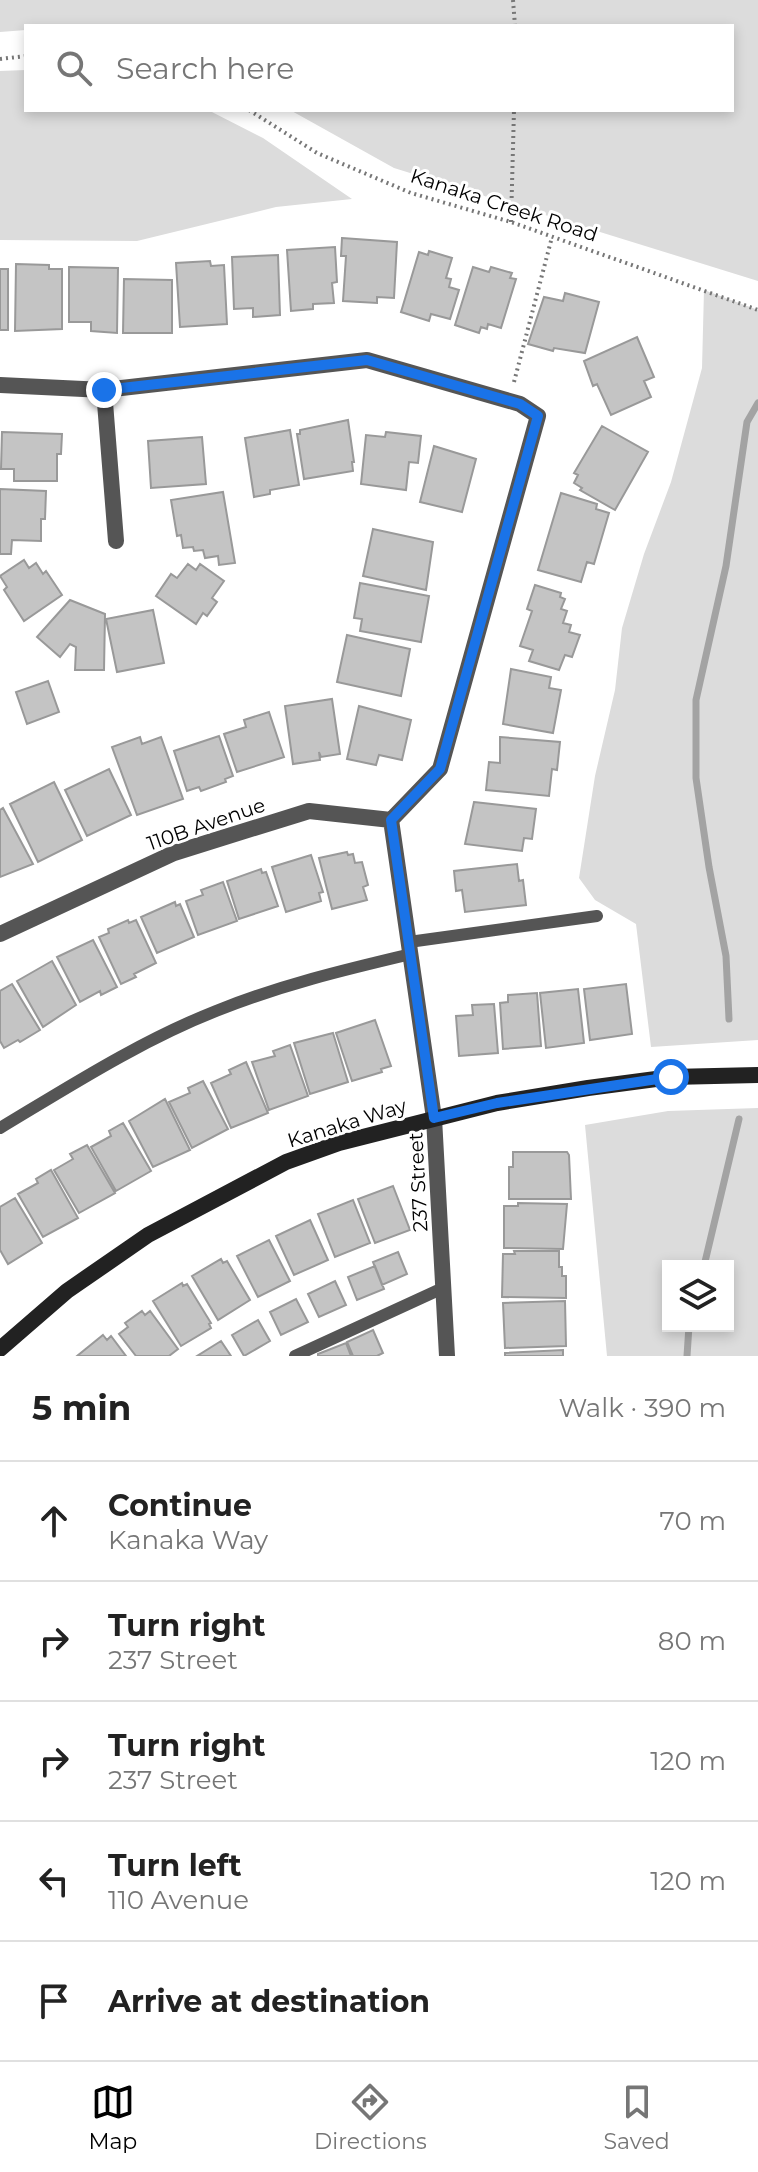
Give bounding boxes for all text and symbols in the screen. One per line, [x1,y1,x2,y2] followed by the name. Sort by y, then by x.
[24,24,734,112] search box
[52,46,96,90] icon: search
[116,50,294,87] text: Search here
[407,163,601,247] street label: Kanaka Creek Road
[86,372,122,408] route end
[144,793,268,855] street label: 110B Avenue
[653,1059,689,1095] route start
[285,1093,410,1152] street label: Kanaka Way
[403,1132,433,1232] street label: 237 Street
[662,1260,734,1332] map controls
[662,1260,734,1332] button: layers
[32,1387,131,1429] text: 5 min
[558,1392,726,1424] text: Walk · 390 m
[108,1487,252,1524] text: Continue
[32,1499,76,1543] icon: ahead
[660,1505,726,1537] text: 70 m
[108,1524,268,1556] text: Kanaka Way
[108,1607,265,1644] text: Turn right
[32,1619,76,1663] icon: right
[658,1625,726,1657] text: 80 m
[108,1644,238,1676] text: 237 Street
[108,1727,265,1764] text: Turn right
[32,1739,76,1783] icon: right
[650,1745,726,1777] text: 120 m
[108,1764,238,1796] text: 237 Street
[108,1847,241,1884] text: Turn left
[32,1859,76,1903] icon: left
[650,1865,726,1897] text: 120 m
[108,1884,249,1916] text: 110 Avenue
[32,1979,76,2023] icon: arrive
[108,1983,430,2020] text: Arrive at destination
[88,2080,137,2155] tab: Map
[314,2080,427,2155] tab: Directions
[604,2080,670,2155] tab: Saved

